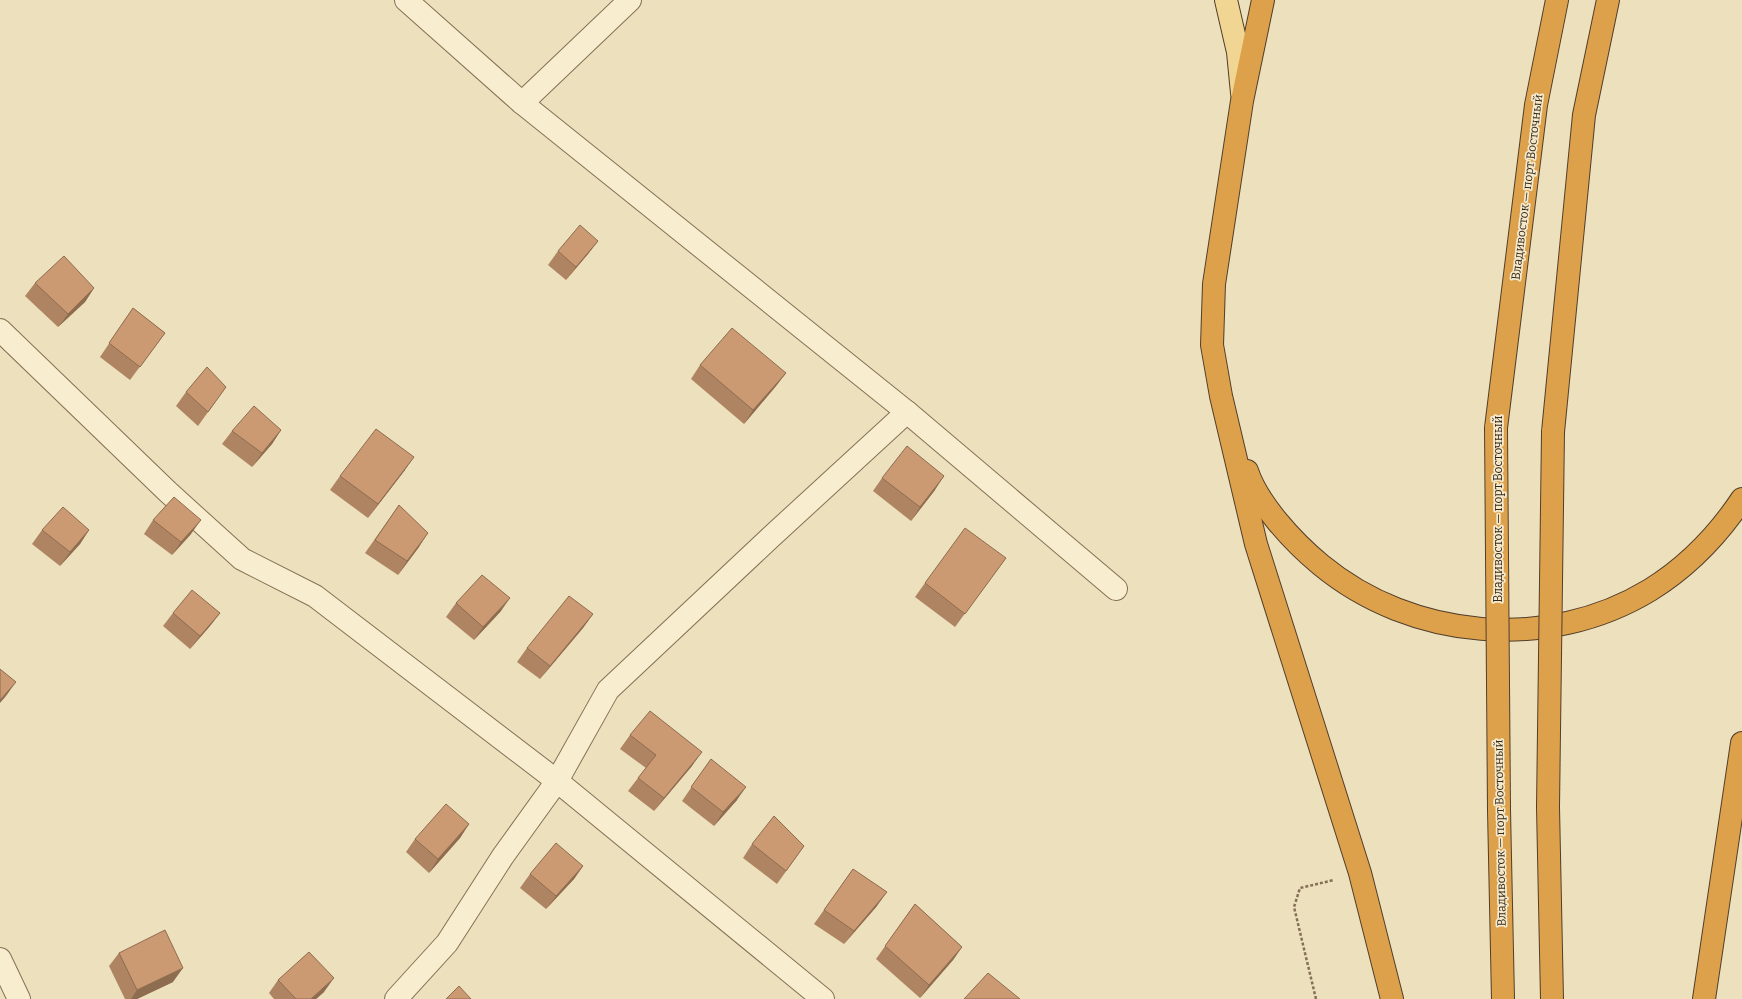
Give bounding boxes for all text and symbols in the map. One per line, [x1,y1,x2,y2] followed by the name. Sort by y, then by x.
[1509,93,1545,281] street label: Владивосток — порт Восточный
[1491,416,1505,602] street label: Владивосток — порт Восточный
[1491,739,1509,926] street label: Владивосток — порт Восточный

